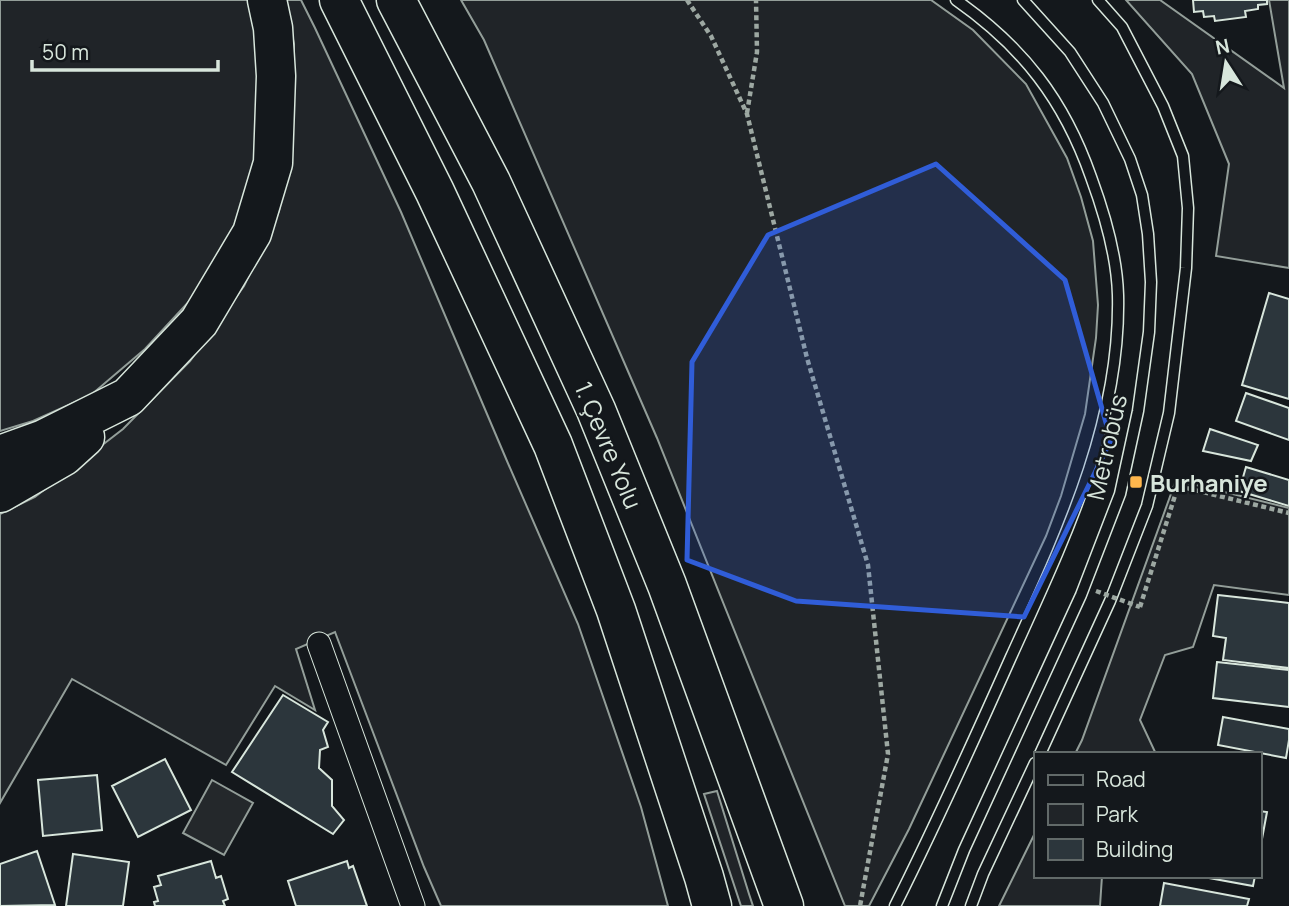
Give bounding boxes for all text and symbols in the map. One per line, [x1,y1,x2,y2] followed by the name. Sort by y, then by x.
[32,28,217,72] scale bar
[1191,28,1261,98] north arrow
[1213,32,1232,61] text: N
[42,38,89,66] text: 50 m
[567,376,651,514] street label: 1. Çevre Yolu
[1078,391,1134,503] street label: Metrobüs
[1150,466,1268,499] place label: Burhaniye
[1128,474,1144,490] marker: Burhaniye
[1034,752,1261,878] legend
[1096,765,1146,793] text: Road
[1096,800,1138,828] text: Park
[1096,835,1173,863] text: Building

